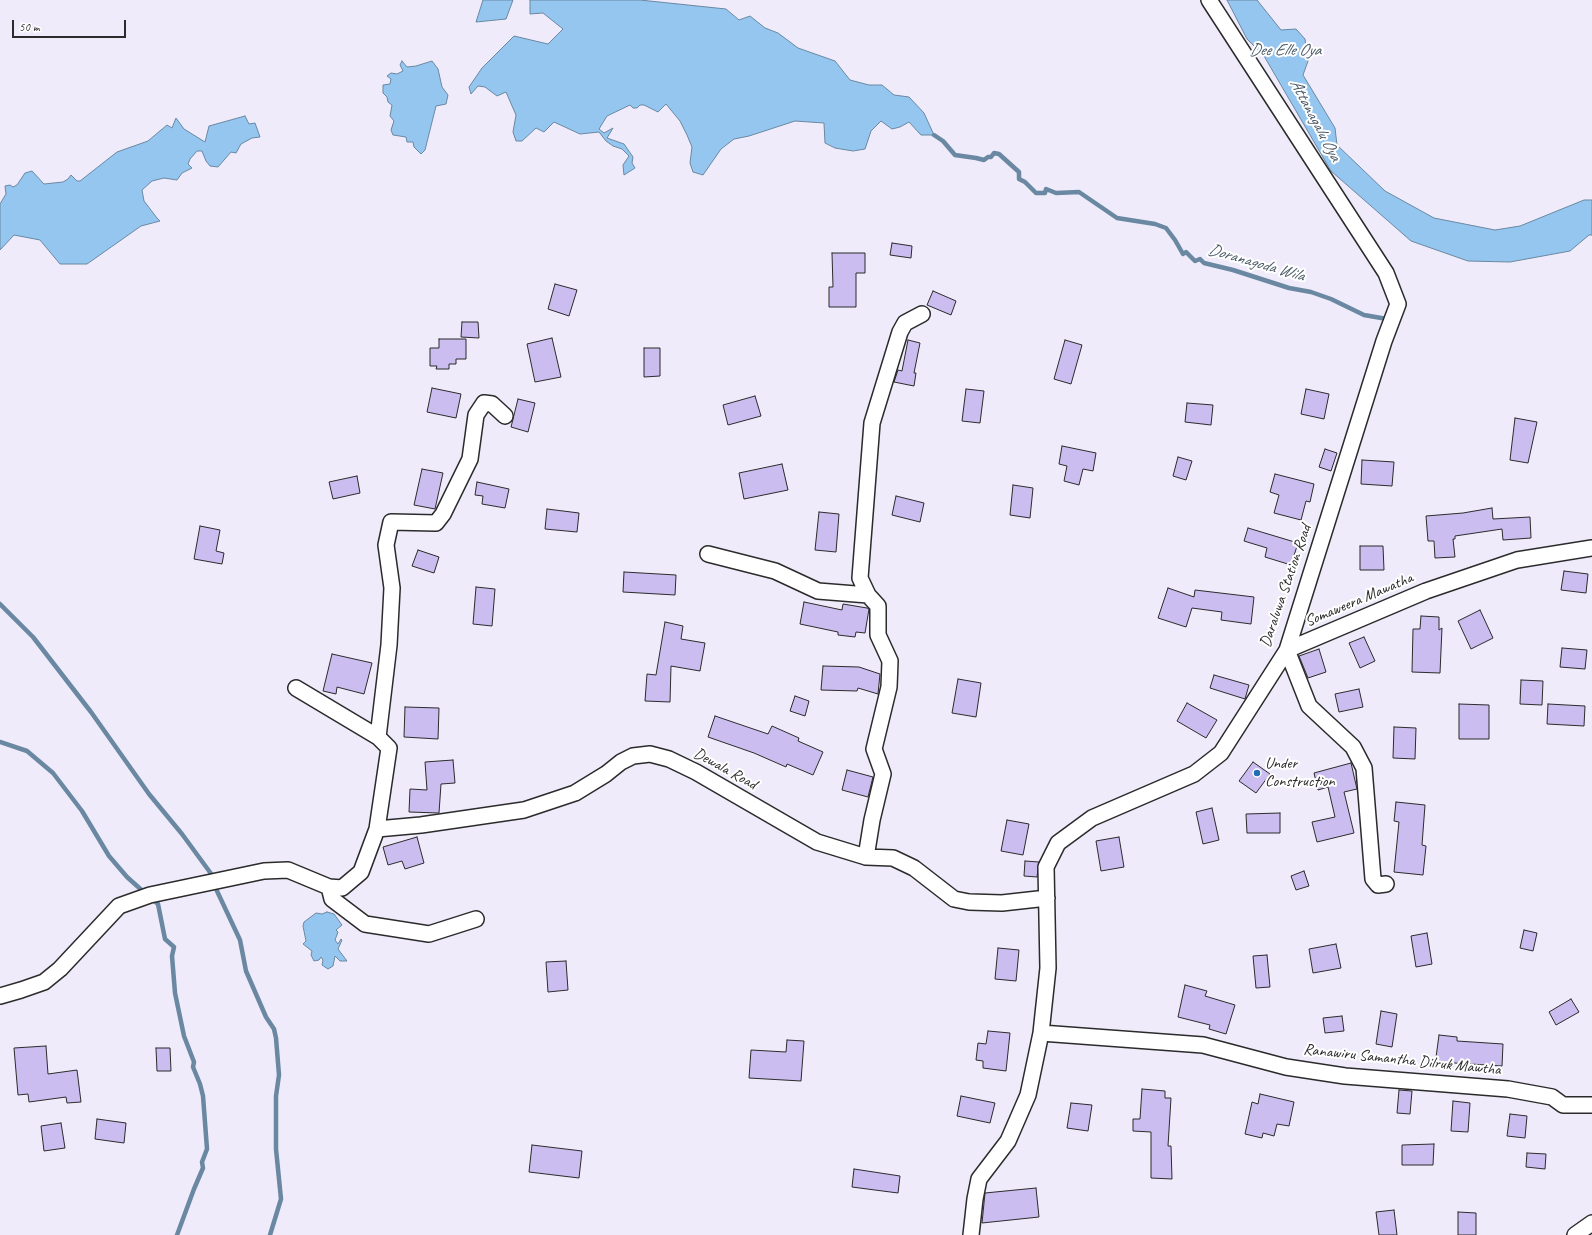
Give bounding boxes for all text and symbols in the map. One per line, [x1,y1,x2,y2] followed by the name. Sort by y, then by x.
[14,12,128,38] scale bar
[19,19,39,35] text: 50 m
[1249,41,1321,61] water label: Dee Elle Oya
[1285,76,1345,164] water label: Attanagalu Oya
[1206,240,1306,286] water label: Doranagoda Wila
[1256,522,1316,650] street label: Daraluwa Station Road
[1302,569,1416,631] street label: Somaweera Mawatha
[690,744,760,794] street label: Dewala Road
[1265,754,1335,792] place label: Under Construction
[1252,768,1262,778] marker: Under Construction
[1302,1040,1502,1080] street label: Ranawiru Samantha Dilruk Mawtha

